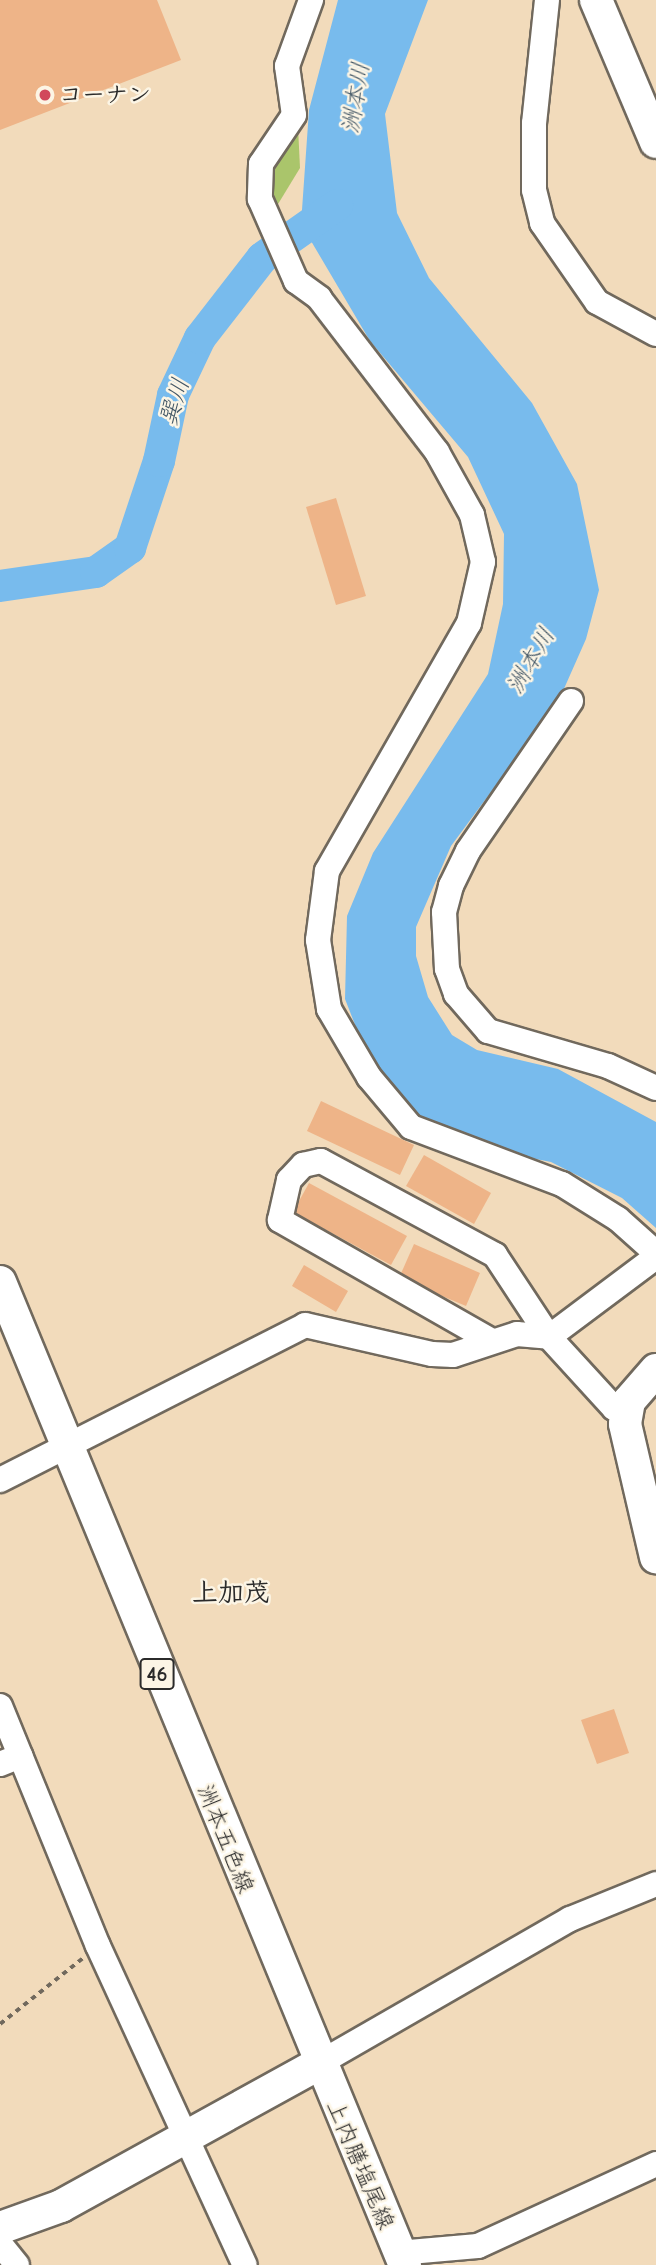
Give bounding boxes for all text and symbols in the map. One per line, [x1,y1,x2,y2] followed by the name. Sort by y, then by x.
[336,60,376,136] water label: 洲本川
[59,81,151,109] place label: コーナン
[37,87,53,103] marker: コーナン
[154,375,196,429] water label: 巽川
[501,623,561,699] water label: 洲本川
[192,1578,270,1610] district label: 上加茂
[140,1656,174,1692] road number: 46
[191,1781,259,1897] street label: 洲本五色線
[320,2096,400,2234] street label: 上内膳塩尾線

